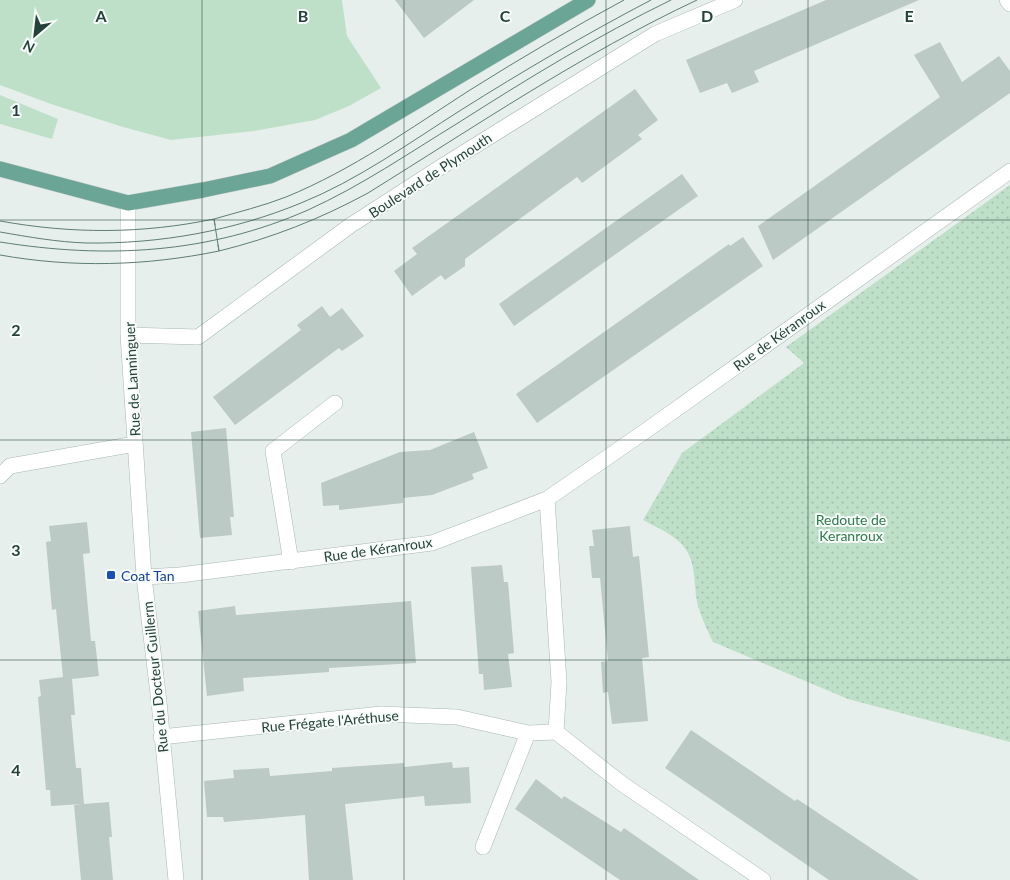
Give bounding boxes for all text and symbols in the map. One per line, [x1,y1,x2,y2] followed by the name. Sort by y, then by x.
[94,6,107,25] text: A
[298,6,308,25] text: B
[500,6,511,25] text: C
[701,6,713,25] text: D
[904,6,914,25] text: E
[10,10,60,60] north arrow
[20,37,37,57] text: N
[11,100,21,119] text: 1
[365,129,495,221] street label: Boulevard de Plymouth
[730,296,828,374] street label: Rue de Kéranroux
[11,320,21,339] text: 2
[121,321,143,437] street label: Rue de Lanninguer
[816,511,886,544] park label: Redoute de Keranroux
[323,533,433,565] street label: Rue de Kéranroux
[11,540,21,559] text: 3
[121,567,175,584] place label: Coat Tan
[105,569,117,581] marker: Coat Tan
[139,600,171,754] street label: Rue du Docteur Guillerm
[261,707,399,735] street label: Rue Frégate l'Aréthuse
[11,760,21,779] text: 4

